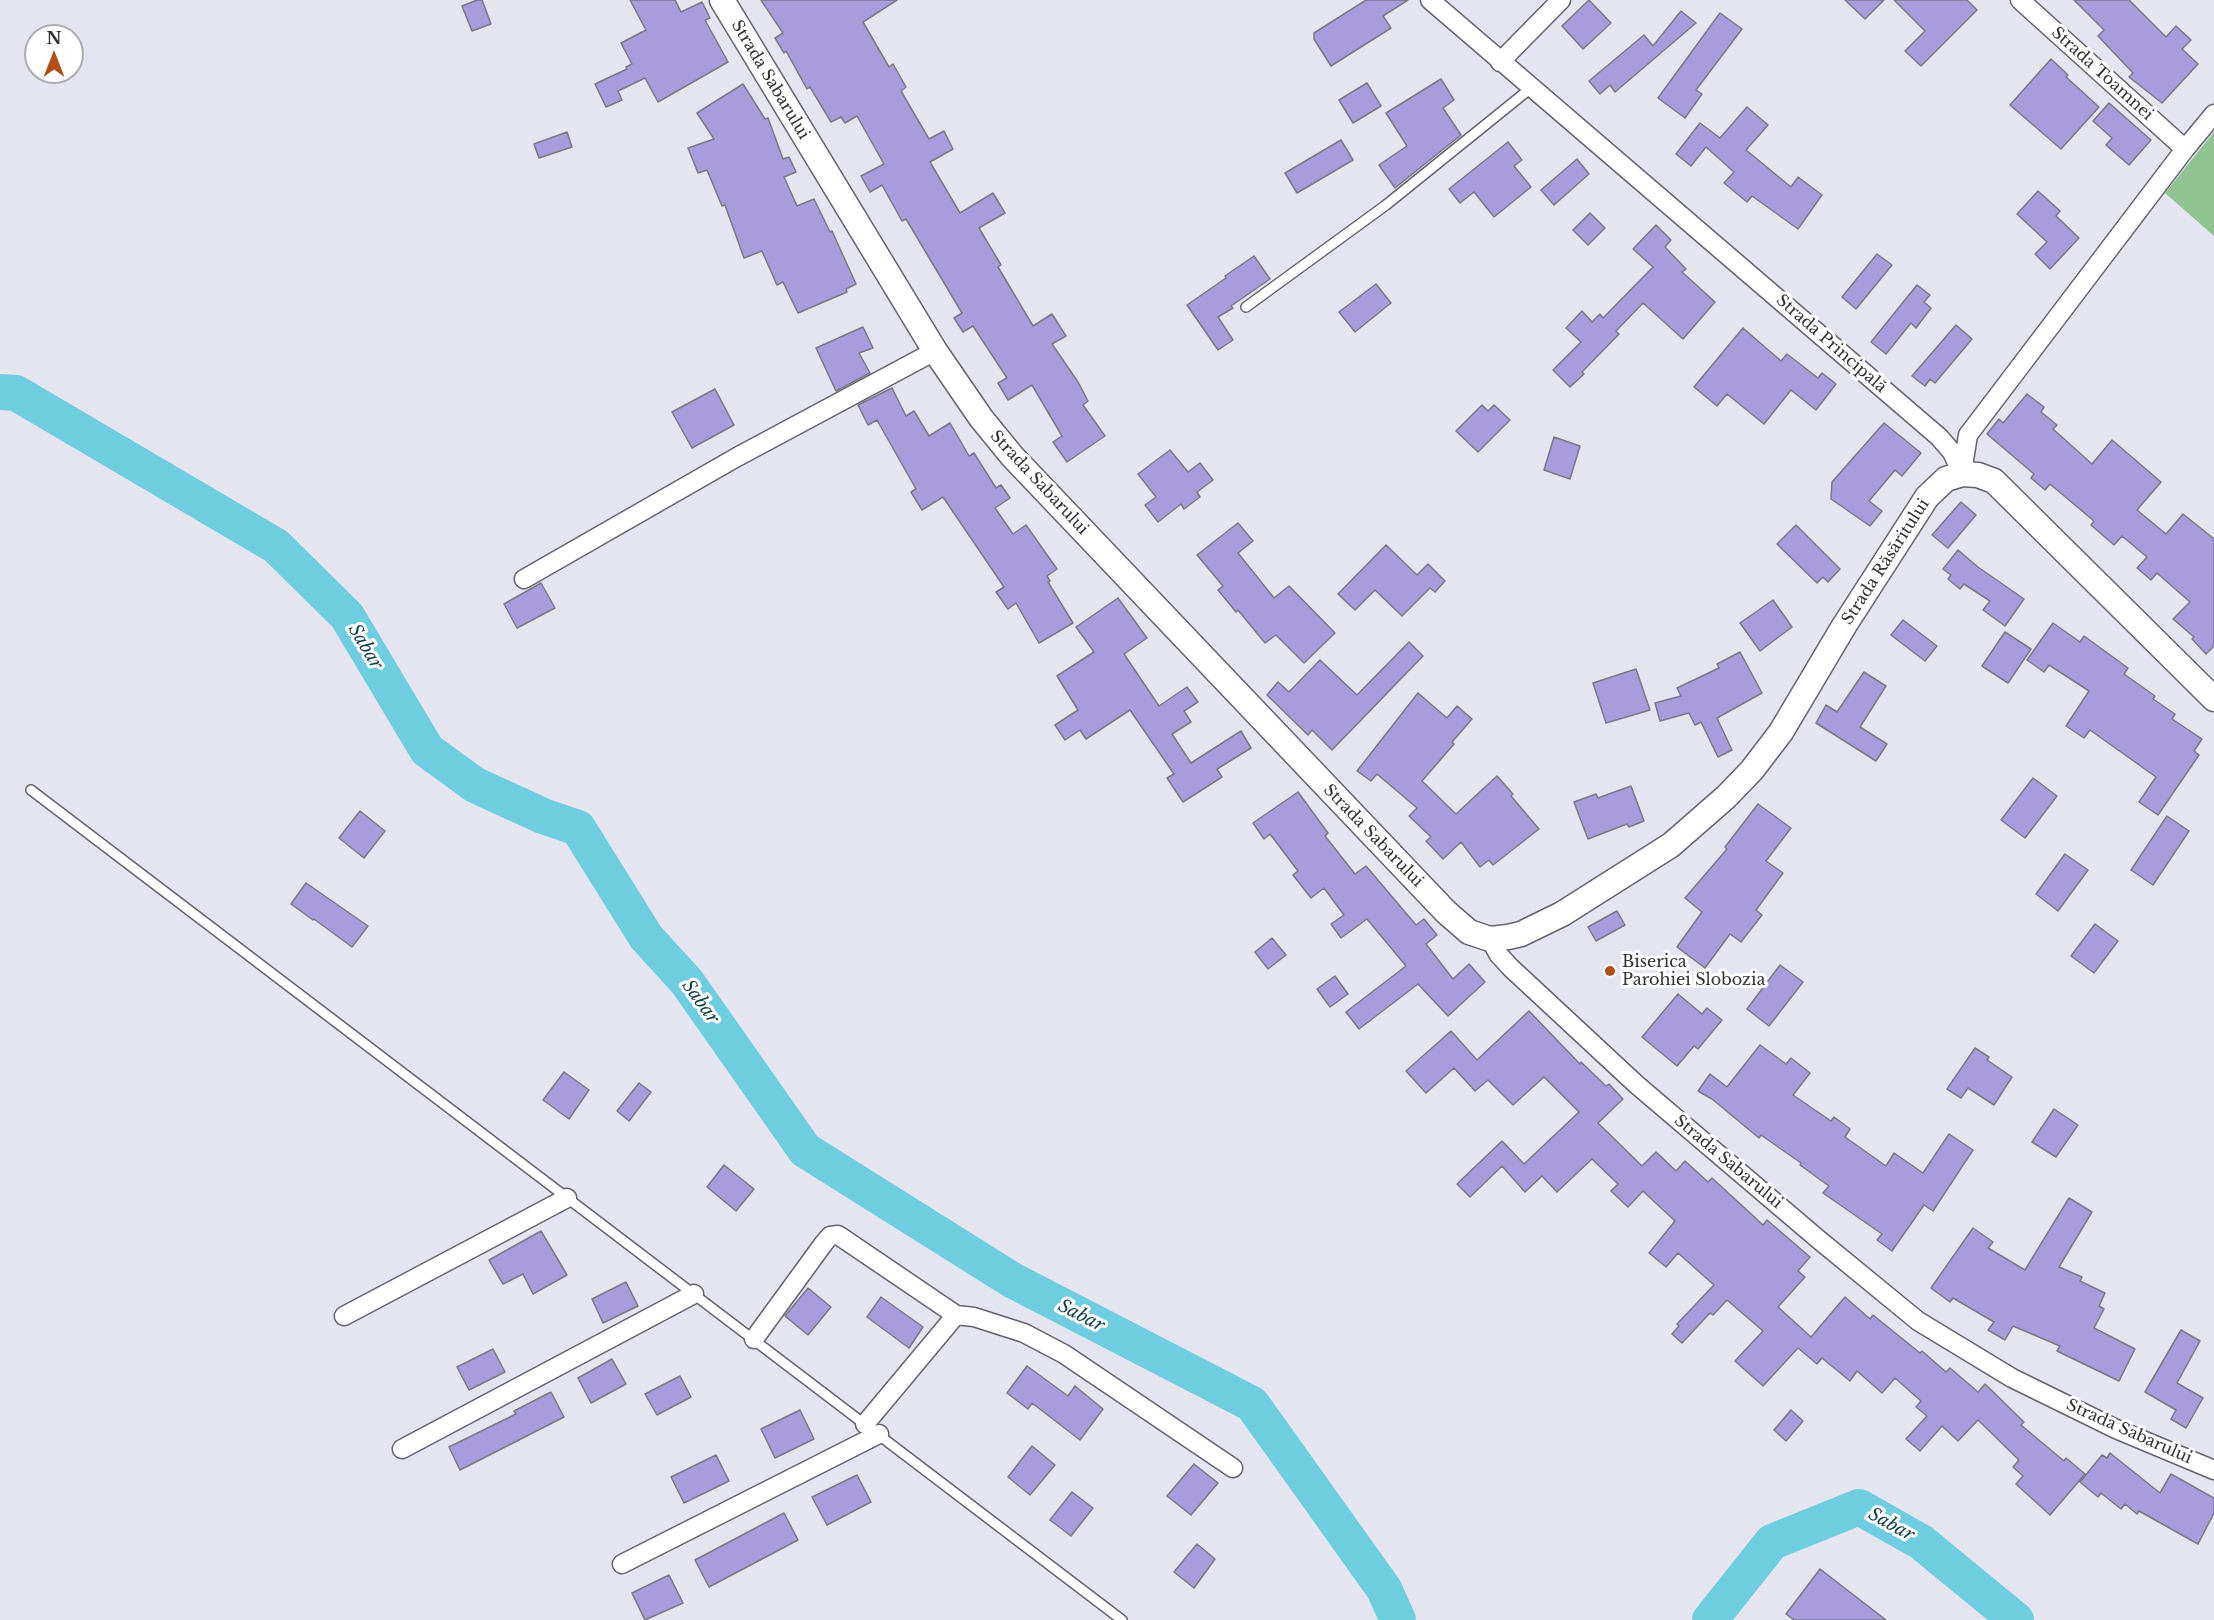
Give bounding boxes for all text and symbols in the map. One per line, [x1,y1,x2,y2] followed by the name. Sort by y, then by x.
[727,17,813,143] street label: Strada Sabarului
[2047,23,2157,125] street label: Strada Toamnei
[24,24,84,84] north arrow
[46,28,62,48] text: N
[1772,291,1890,397] street label: Strada Principală
[986,427,1092,539] street label: Strada Sabarului
[1838,496,1934,628] street label: Strada Răsăritului
[343,620,387,674] water label: Sabar
[1319,781,1427,891] street label: Strada Sabarului
[1622,952,1765,990] place label: Biserica Parohiei Slobozia
[1603,964,1617,978] marker: Biserica Parohiei Slobozia
[677,976,723,1028] water label: Sabar
[1670,1111,1786,1213] street label: Strada Sabarului
[1054,1295,1108,1337] water label: Sabar
[2063,1396,2195,1468] street label: Strada Sabarului
[1864,1504,1918,1546] water label: Sabar

